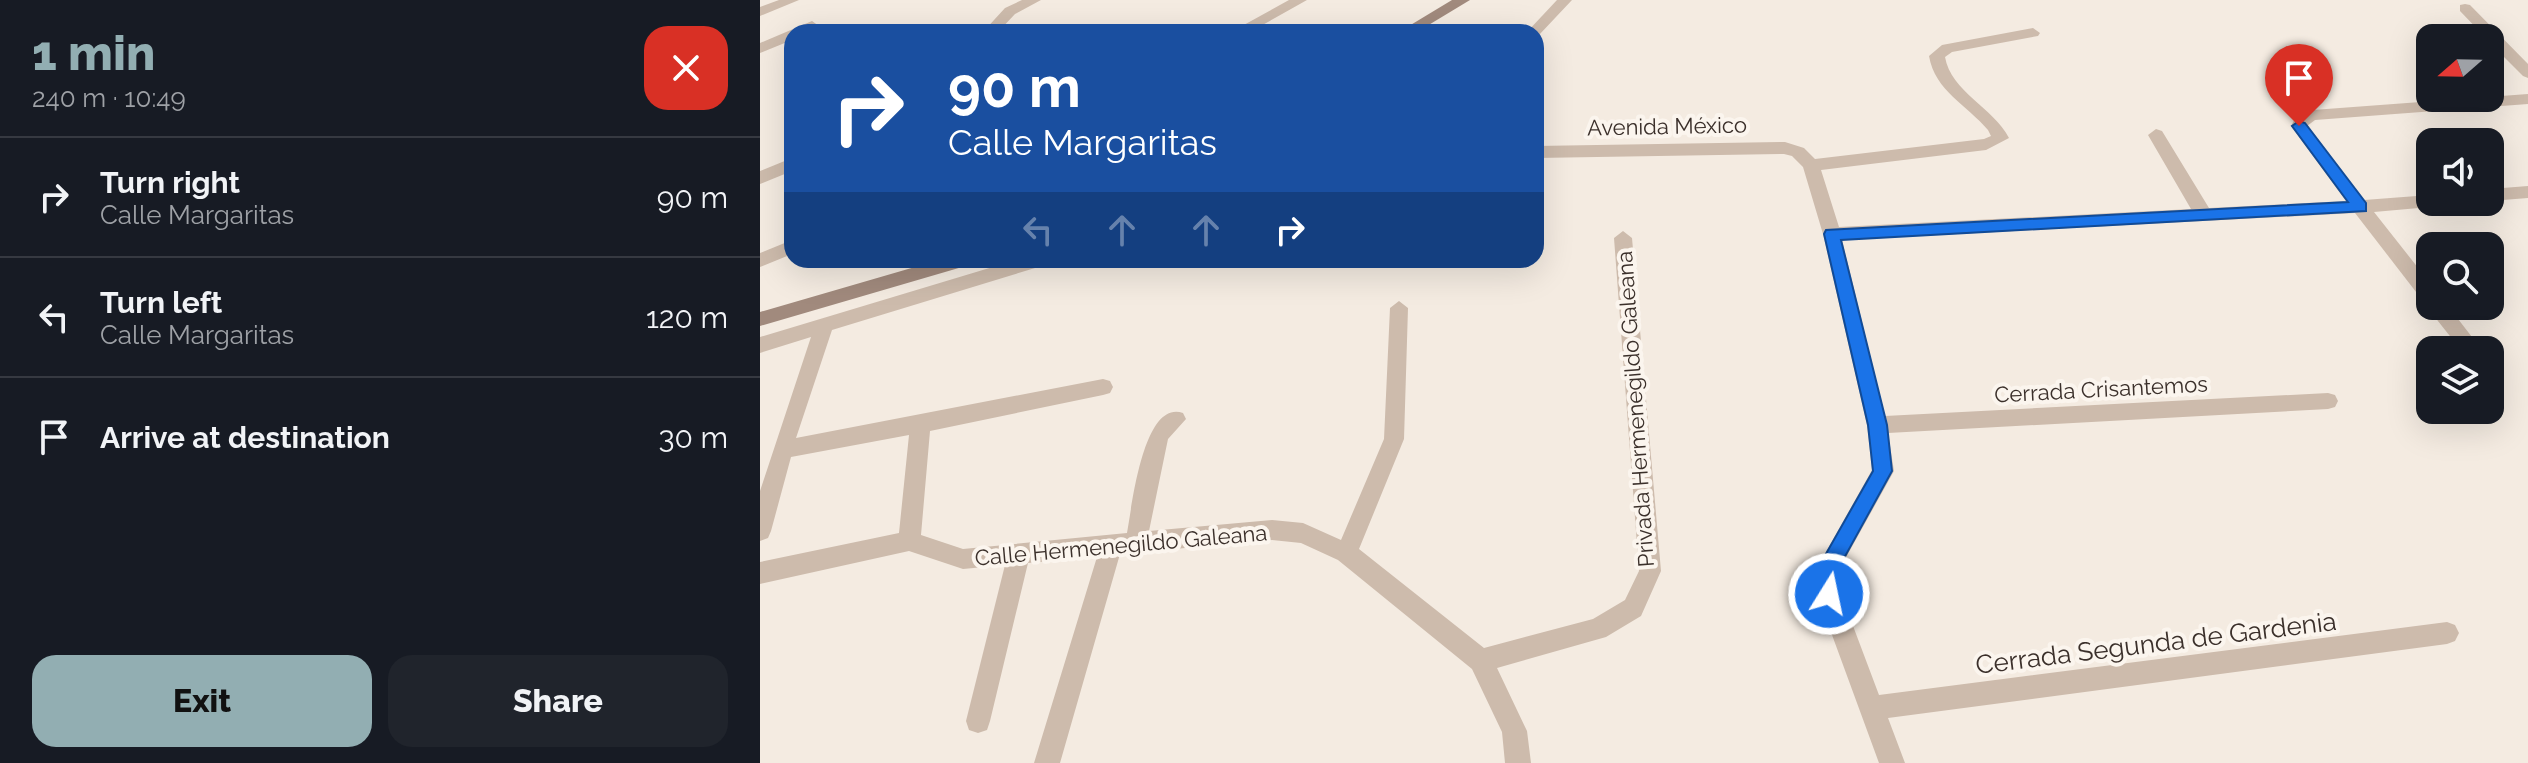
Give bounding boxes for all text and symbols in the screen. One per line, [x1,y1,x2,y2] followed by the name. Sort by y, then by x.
[2416,24,2504,112] north arrow
[2416,24,2504,424] map controls
[32,25,155,81] text: 1 min
[644,26,728,110] button: close
[2265,44,2333,126] pin
[948,54,1081,120] text: 90 m
[816,56,920,160] icon: right
[2277,56,2321,100] icon: arrive
[32,83,186,113] text: 240 m · 10:49
[1587,112,1747,140] street label: Avenida México
[948,121,1217,163] text: Calle Margaritas
[2416,128,2504,216] button: sound
[100,165,240,200] text: Turn right
[32,175,76,219] icon: right
[657,180,728,215] text: 90 m
[100,200,294,230] text: Calle Margaritas
[1016,208,1060,252] icon: left
[1100,208,1144,252] icon: ahead
[1184,208,1228,252] icon: ahead
[1268,208,1312,252] icon: right
[2416,232,2504,320] button: search
[1611,250,1659,568] street label: Privada Hermenegildo Galeana
[100,285,222,320] text: Turn left
[32,295,76,339] icon: left
[646,300,728,335] text: 120 m
[100,320,294,350] text: Calle Margaritas
[2416,336,2504,424] button: layers
[1994,370,2208,408] street label: Cerrada Crisantemos
[32,415,76,459] icon: arrive
[100,420,390,455] text: Arrive at destination
[658,420,728,455] text: 30 m
[974,519,1268,571] street label: Calle Hermenegildo Galeana
[1787,552,1871,636] position arrow
[1974,606,2338,680] street label: Cerrada Segunda de Gardenia
[32,655,372,747] button: Exit
[388,655,728,747] button: Share

